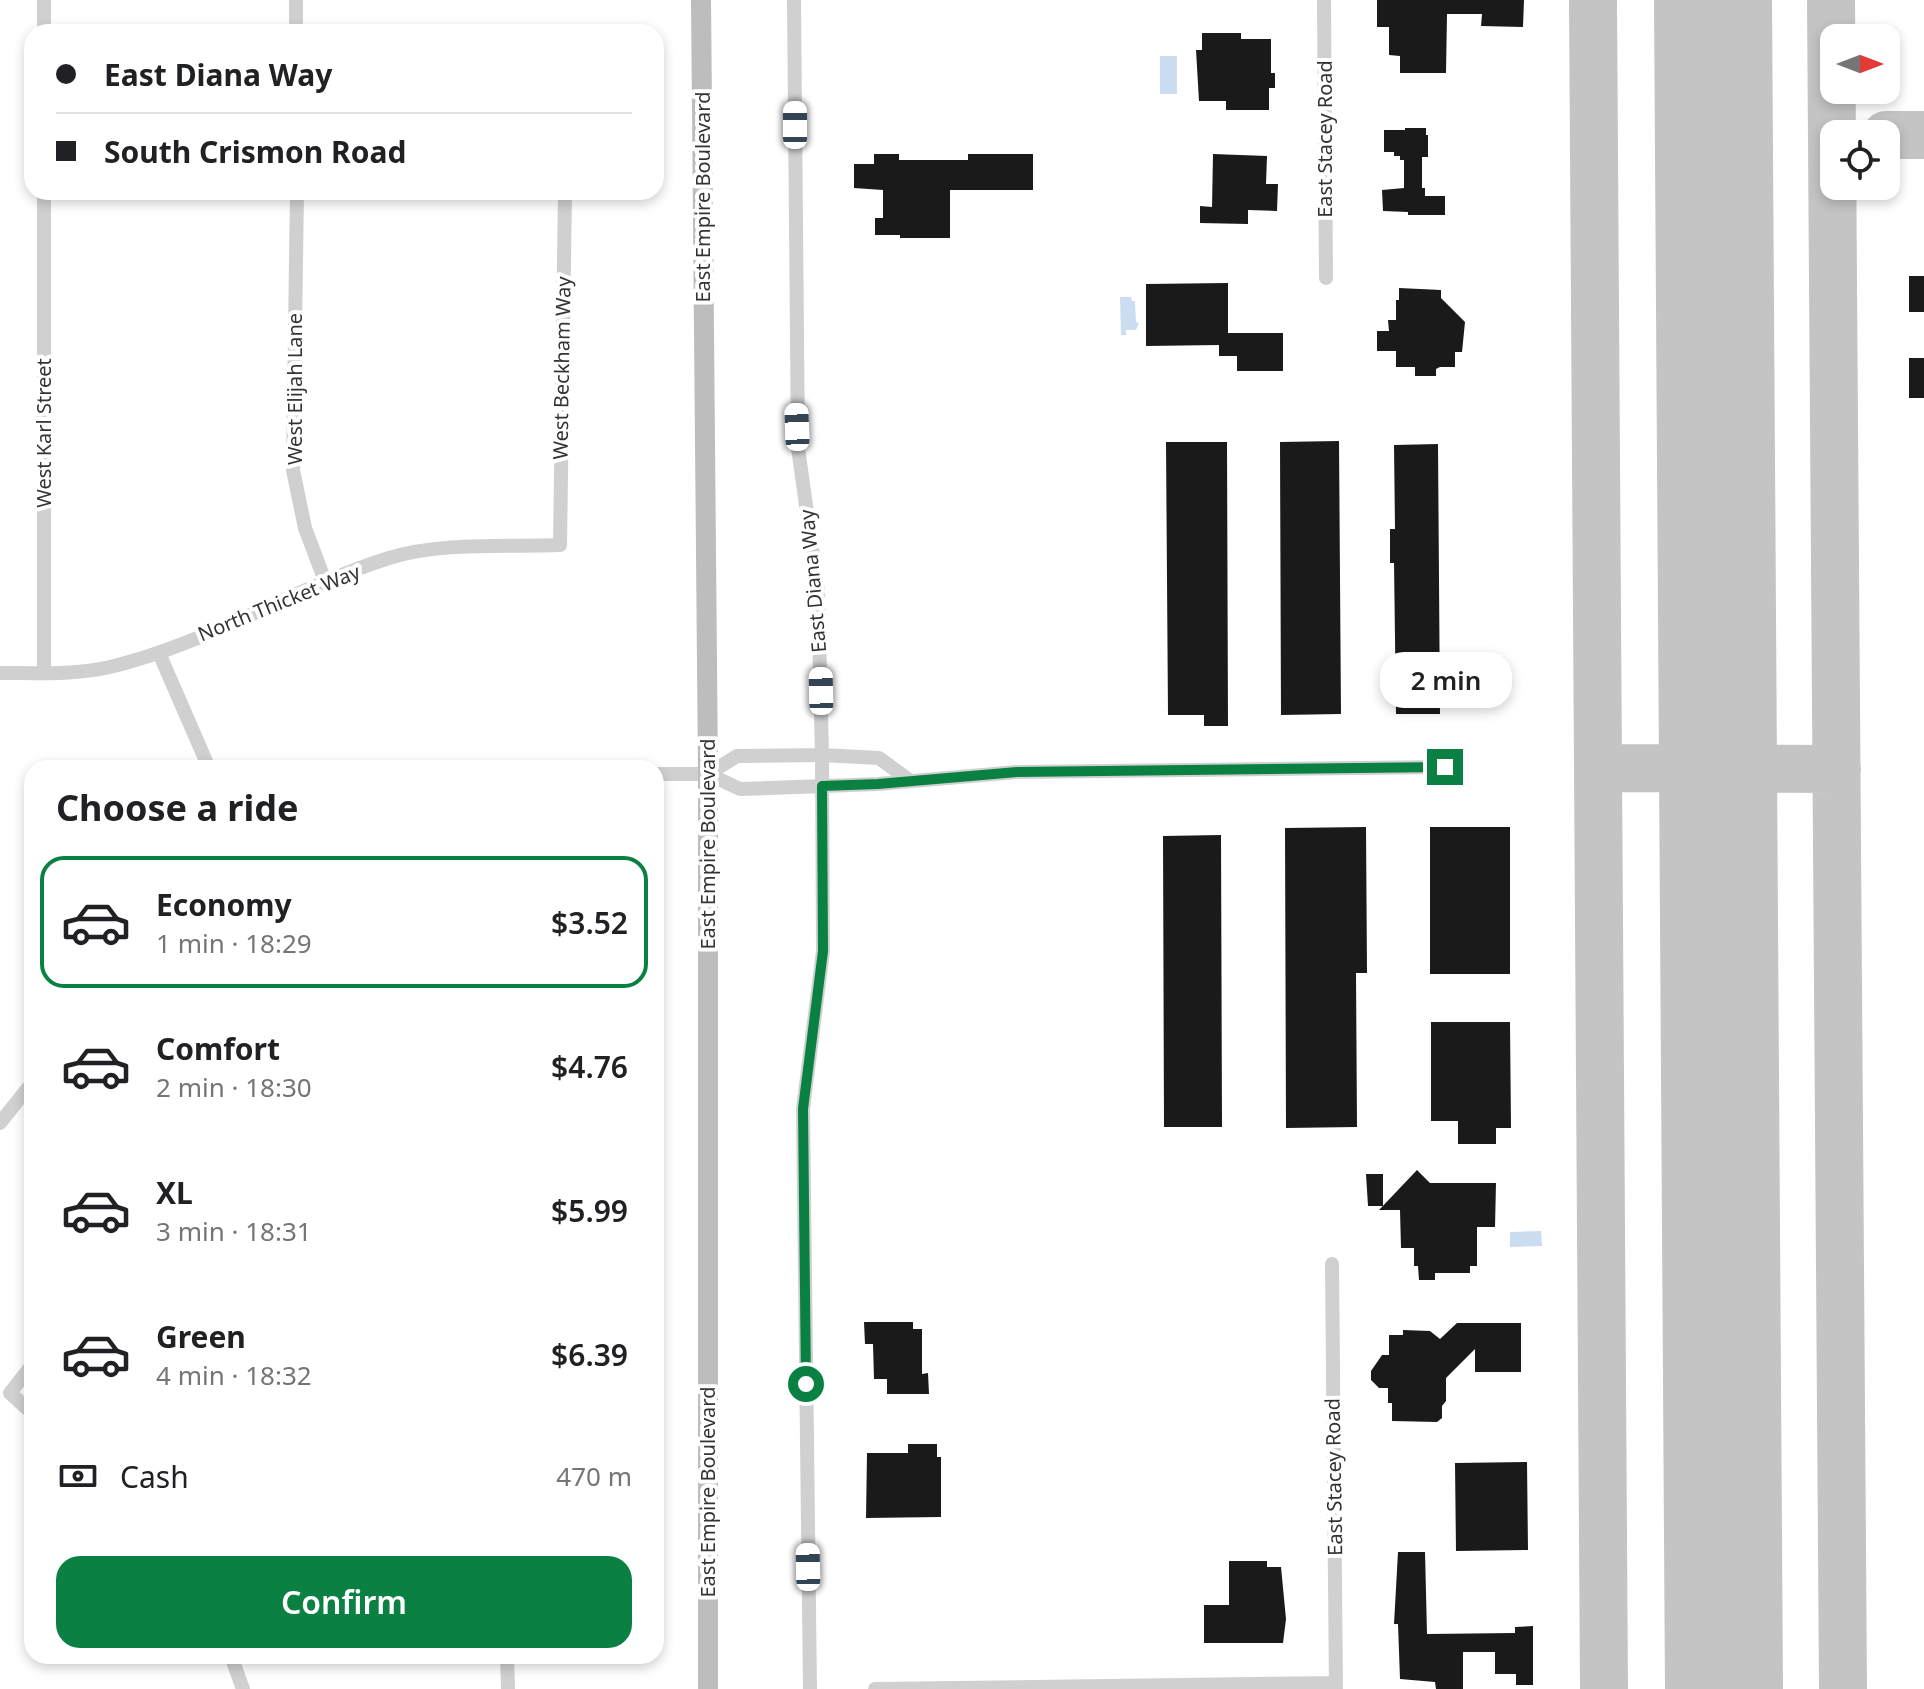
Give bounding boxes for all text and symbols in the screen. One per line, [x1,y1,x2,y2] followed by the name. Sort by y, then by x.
[1820,24,1900,104] north arrow
[1820,24,1900,200] map controls
[104,54,332,95] text: East Diana Way
[1311,60,1338,218] street label: East Stacey Road
[689,92,716,303] street label: East Empire Boulevard
[783,101,807,149] car
[1820,120,1900,200] button: locate
[104,131,406,172] text: South Crismon Road
[546,275,577,460] street label: West Beckham Way
[281,313,308,465] street label: West Elijah Lane
[30,358,57,508] street label: West Karl Street
[784,403,810,451] car
[793,507,832,654] street label: East Diana Way
[194,557,365,647] street label: North Thicket Way
[1379,651,1511,707] callout: 2 min
[1411,662,1481,698] text: 2 min
[809,667,833,715] car
[694,739,721,950] street label: East Empire Boulevard
[1427,749,1463,785] route end
[56,783,298,832] text: Choose a ride
[156,884,292,925] text: Economy
[60,886,132,958] icon: car
[551,902,628,943] text: $3.52
[156,925,312,961] text: 1 min · 18:29
[156,1028,280,1069] text: Comfort
[60,1030,132,1102] icon: car
[551,1046,628,1087] text: $4.76
[156,1069,312,1105] text: 2 min · 18:30
[156,1172,193,1213] text: XL
[60,1174,132,1246] icon: car
[551,1190,628,1231] text: $5.99
[156,1213,312,1249] text: 3 min · 18:31
[156,1316,246,1357] text: Green
[60,1318,132,1390] icon: car
[551,1334,628,1375] text: $6.39
[156,1357,312,1393] text: 4 min · 18:32
[788,1366,824,1402] route start
[694,1387,721,1598] street label: East Empire Boulevard
[1319,1398,1348,1556] street label: East Stacey Road
[56,1454,100,1498] icon: cash
[120,1456,189,1497] text: Cash
[556,1458,632,1494] text: 470 m
[796,1543,820,1591] car
[56,1556,632,1648] button: Confirm

